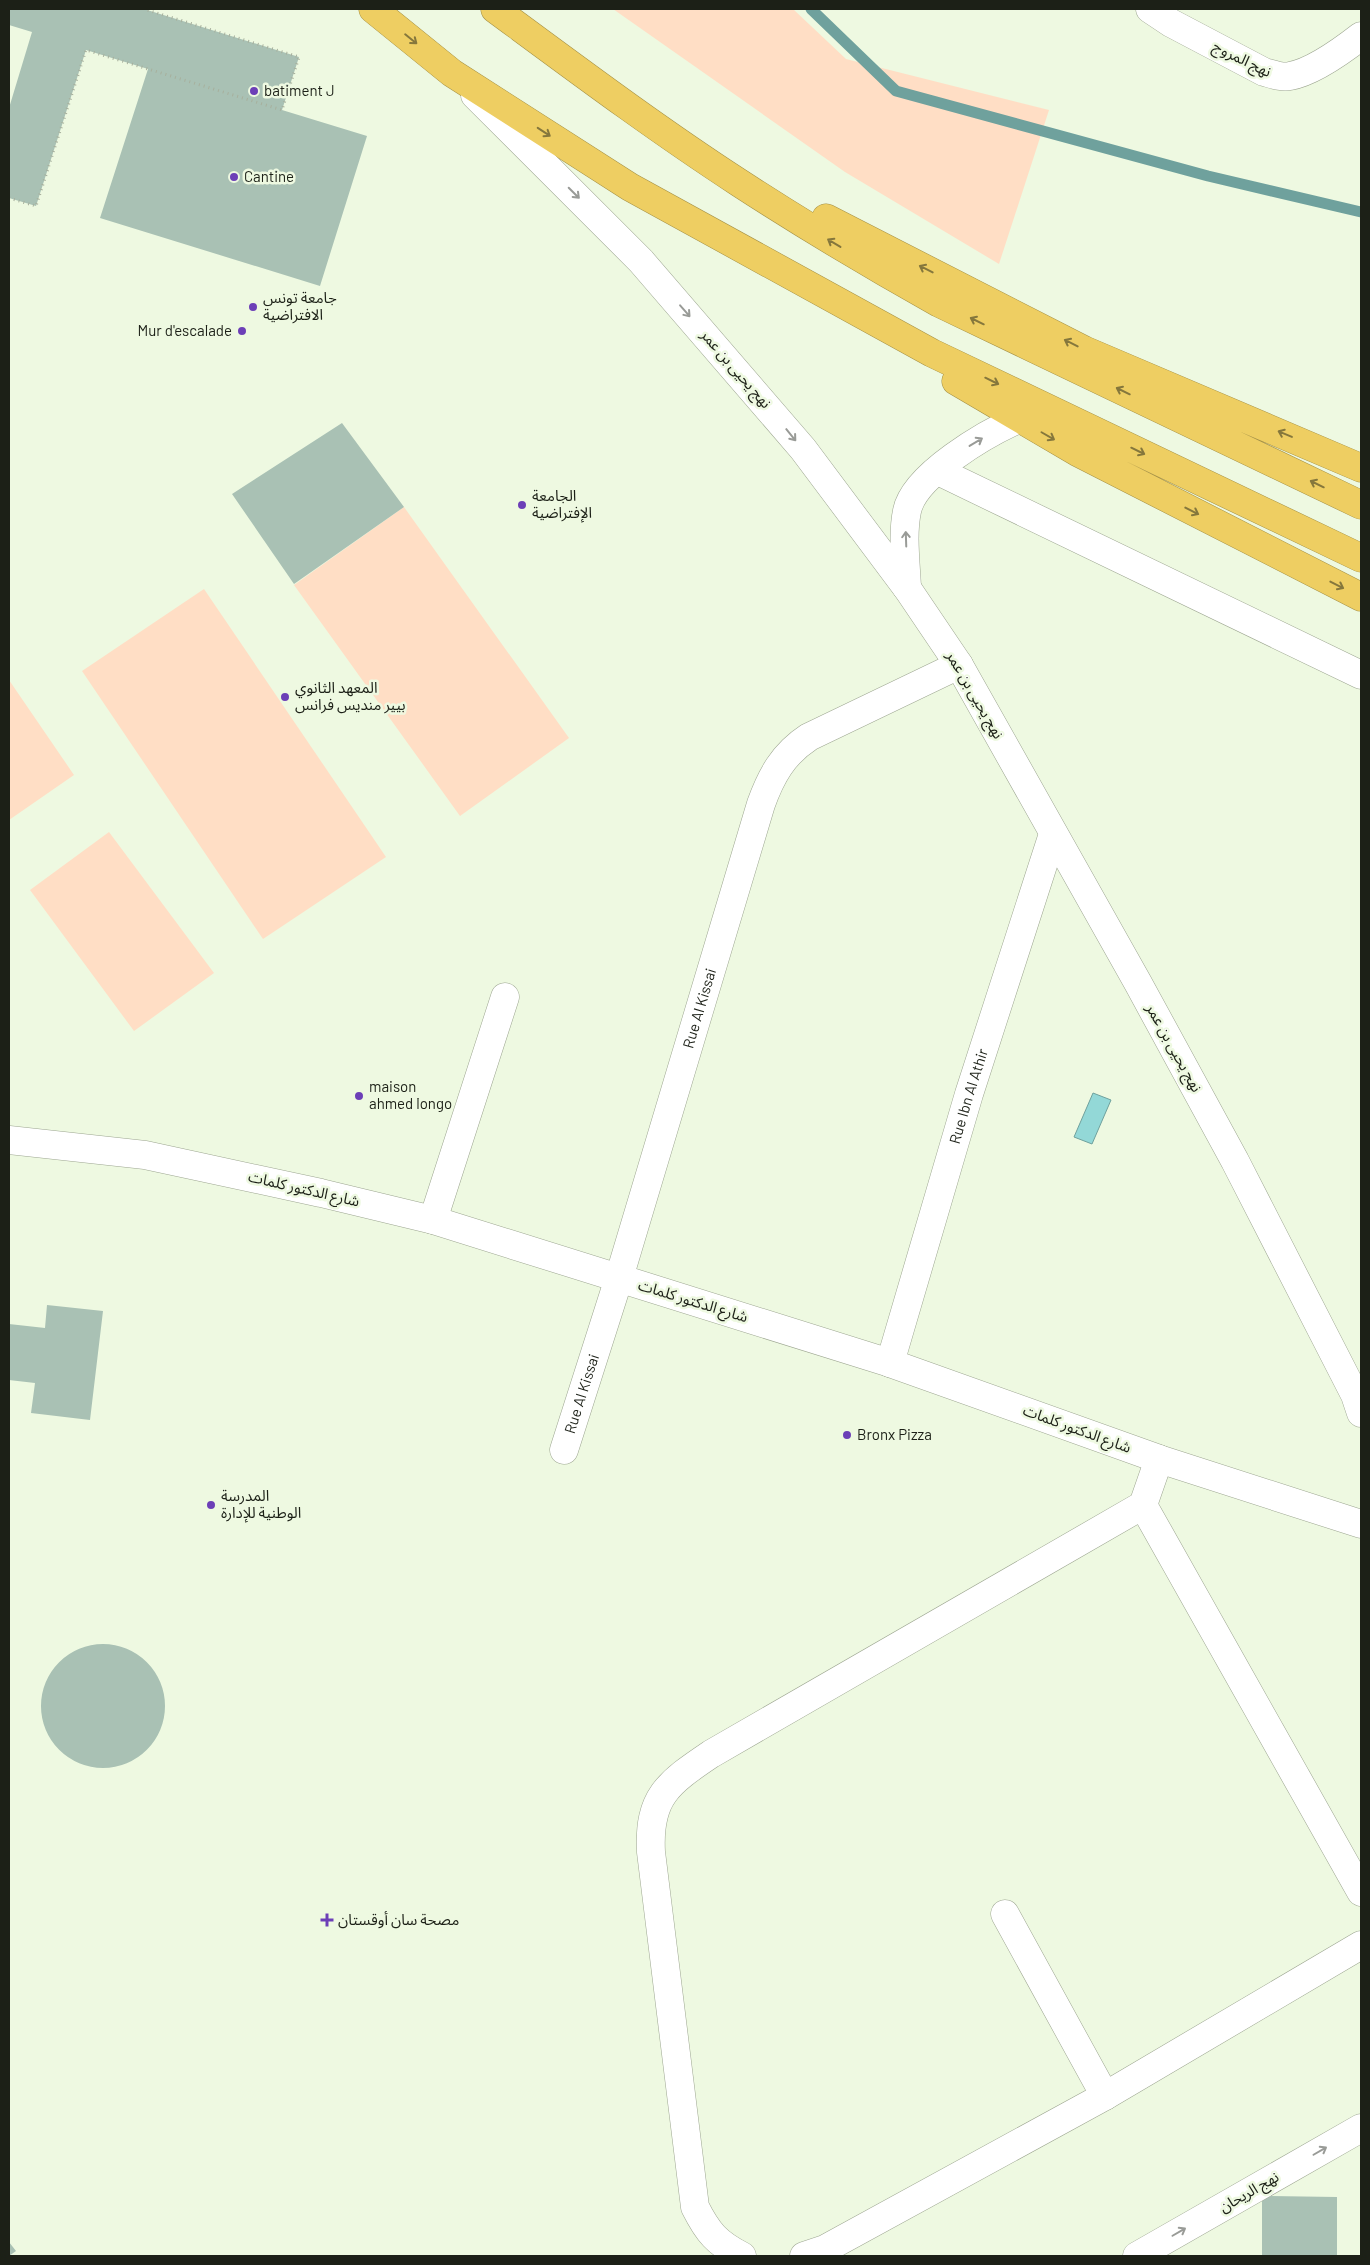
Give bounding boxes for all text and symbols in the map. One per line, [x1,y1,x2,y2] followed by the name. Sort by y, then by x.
[404,34,417,45] one-way arrow
[1209,36,1275,84] street label: نهج المروج
[264,81,335,99] place label: batiment J
[248,85,260,97] marker: batiment J
[537,127,551,137] one-way arrow
[244,167,294,185] place label: Cantine
[228,171,240,183] marker: Cantine
[568,187,580,200] one-way arrow
[828,237,842,247] one-way arrow
[919,264,934,273] one-way arrow
[263,288,337,324] place label: جامعة تونس الافتراضية
[247,301,259,313] marker: جامعة تونس الافتراضية
[680,305,691,318] one-way arrow
[969,316,984,326] one-way arrow
[138,321,232,339] place label: Mur d'escalade
[236,325,248,337] marker: Mur d'escalade
[694,325,776,414] street label: نهج يحيى بن عمر
[1064,338,1079,347] one-way arrow
[984,377,999,386] one-way arrow
[1116,386,1131,395] one-way arrow
[786,428,797,441] one-way arrow
[1278,429,1293,439] one-way arrow
[1040,431,1054,441] one-way arrow
[969,436,983,446] one-way arrow
[1130,447,1145,457] one-way arrow
[1310,478,1325,488] one-way arrow
[532,486,592,523] place label: الجامعة الإفتراضية
[516,499,528,511] marker: الجامعة الإفتراضية
[1184,507,1199,516] one-way arrow
[901,531,911,548] one-way arrow
[1329,581,1344,590] one-way arrow
[940,647,1008,744] street label: نهج يحيى بن عمر
[295,678,406,714] place label: المعهد الثانوي بيير منديس فرانس
[279,691,291,703] marker: المعهد الثانوي بيير منديس فرانس
[678,966,719,1050] street label: Rue Al Kissai
[1139,999,1207,1097] street label: نهج يحيى بن عمر
[945,1046,991,1146] street label: Rue Ibn Al Athir
[369,1077,452,1112] place label: maison ahmed longo
[353,1090,365,1102] marker: maison ahmed longo
[246,1166,362,1214] street label: شارع الدكتور كلمات
[635,1275,750,1329] street label: شارع الدكتور كلمات
[560,1351,602,1436] street label: Rue Al Kissai
[1019,1400,1134,1460] street label: شارع الدكتور كلمات
[857,1425,932,1443] place label: Bronx Pizza
[841,1429,853,1441] marker: Bronx Pizza
[221,1486,301,1523] place label: المدرسة الوطنية للإدارة
[205,1499,217,1511] marker: المدرسة الوطنية للإدارة
[338,1910,459,1929] place label: مصحة سان أوقستان
[320,1913,334,1927] marker: مصحة سان أوقستان
[1313,2146,1327,2156] one-way arrow
[1215,2167,1284,2219] street label: نهج الريحان
[1172,2227,1187,2237] one-way arrow

